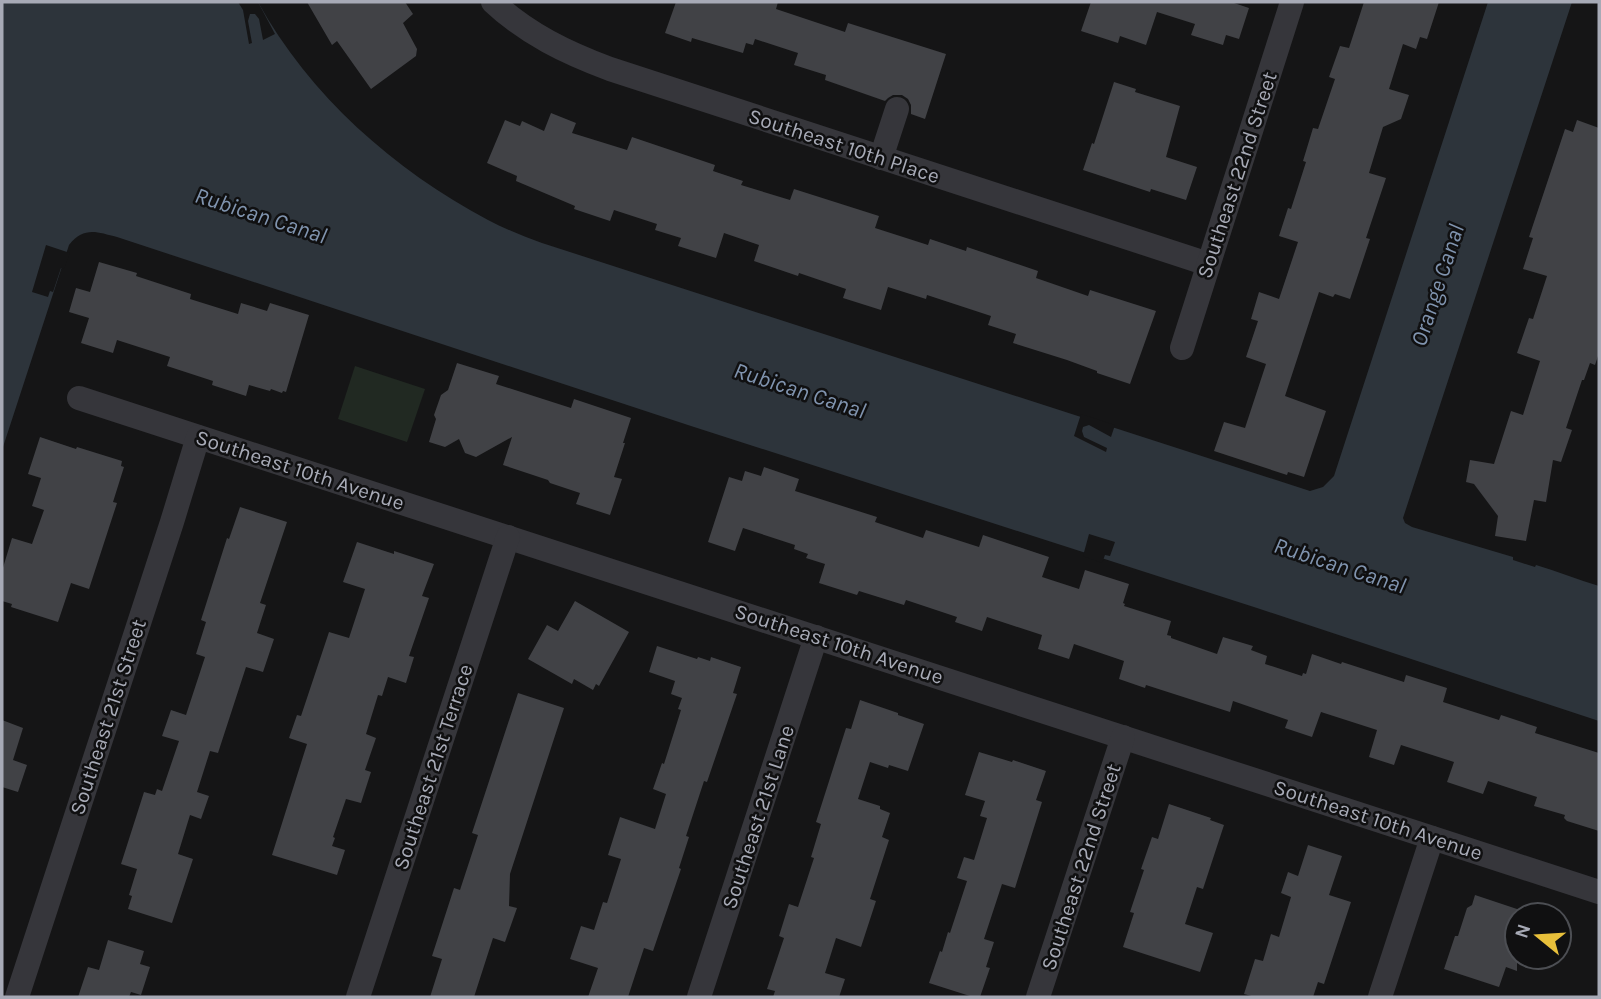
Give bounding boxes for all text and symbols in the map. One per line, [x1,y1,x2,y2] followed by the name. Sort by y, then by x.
[1192,69,1282,281] street label: Southeast 22nd Street
[745,104,943,188] street label: Southeast 10th Place
[191,181,331,250] water label: Rubican Canal
[1405,221,1470,350] water label: Orange Canal
[730,356,870,425] water label: Rubican Canal
[193,425,407,515] street label: Southeast 10th Avenue
[1270,531,1410,600] water label: Rubican Canal
[732,599,946,689] street label: Southeast 10th Avenue
[65,616,151,818] street label: Southeast 21st Street
[388,661,478,873] street label: Southeast 21st Terrace
[717,722,799,912] street label: Southeast 21st Lane
[1036,761,1126,973] street label: Southeast 22nd Street
[1271,775,1485,865] street label: Southeast 10th Avenue
[1503,901,1573,971] north arrow
[1510,921,1535,941] text: N

